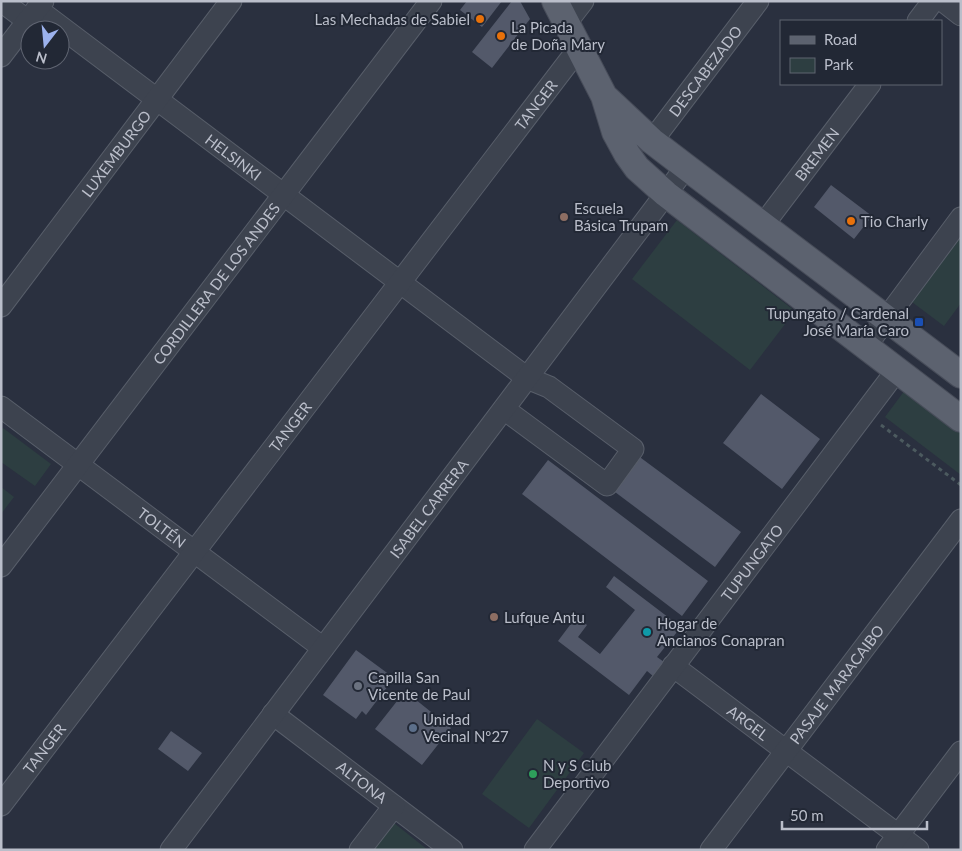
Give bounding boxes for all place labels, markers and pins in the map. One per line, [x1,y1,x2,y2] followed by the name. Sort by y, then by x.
[315,10,470,28] place label: Las Mechadas de Sabiel
[474,13,486,25] marker: Las Mechadas de Sabiel
[511,18,605,53] place label: La Picada de Doña Mary
[495,30,507,42] marker: La Picada de Doña Mary
[574,199,668,234] place label: Escuela Básica Trupam
[558,211,570,223] marker: Escuela Básica Trupam
[861,212,929,230] place label: Tio Charly
[845,215,857,227] marker: Tio Charly
[766,304,909,339] place label: Tupungato / Cardenal José María Caro
[913,316,925,328] marker: Tupungato / Cardenal José María Caro
[504,608,585,626] place label: Lufque Antu
[488,611,500,623] marker: Lufque Antu
[657,614,785,649] place label: Hogar de Ancianos Conapran
[641,626,653,638] marker: Hogar de Ancianos Conapran
[368,668,470,703] place label: Capilla San Vicente de Paul
[352,680,364,692] marker: Capilla San Vicente de Paul
[423,710,509,745] place label: Unidad Vecinal Nº27
[407,722,419,734] marker: Unidad Vecinal Nº27
[543,756,611,791] place label: N y S Club Deportivo
[527,768,539,780] marker: N y S Club Deportivo

